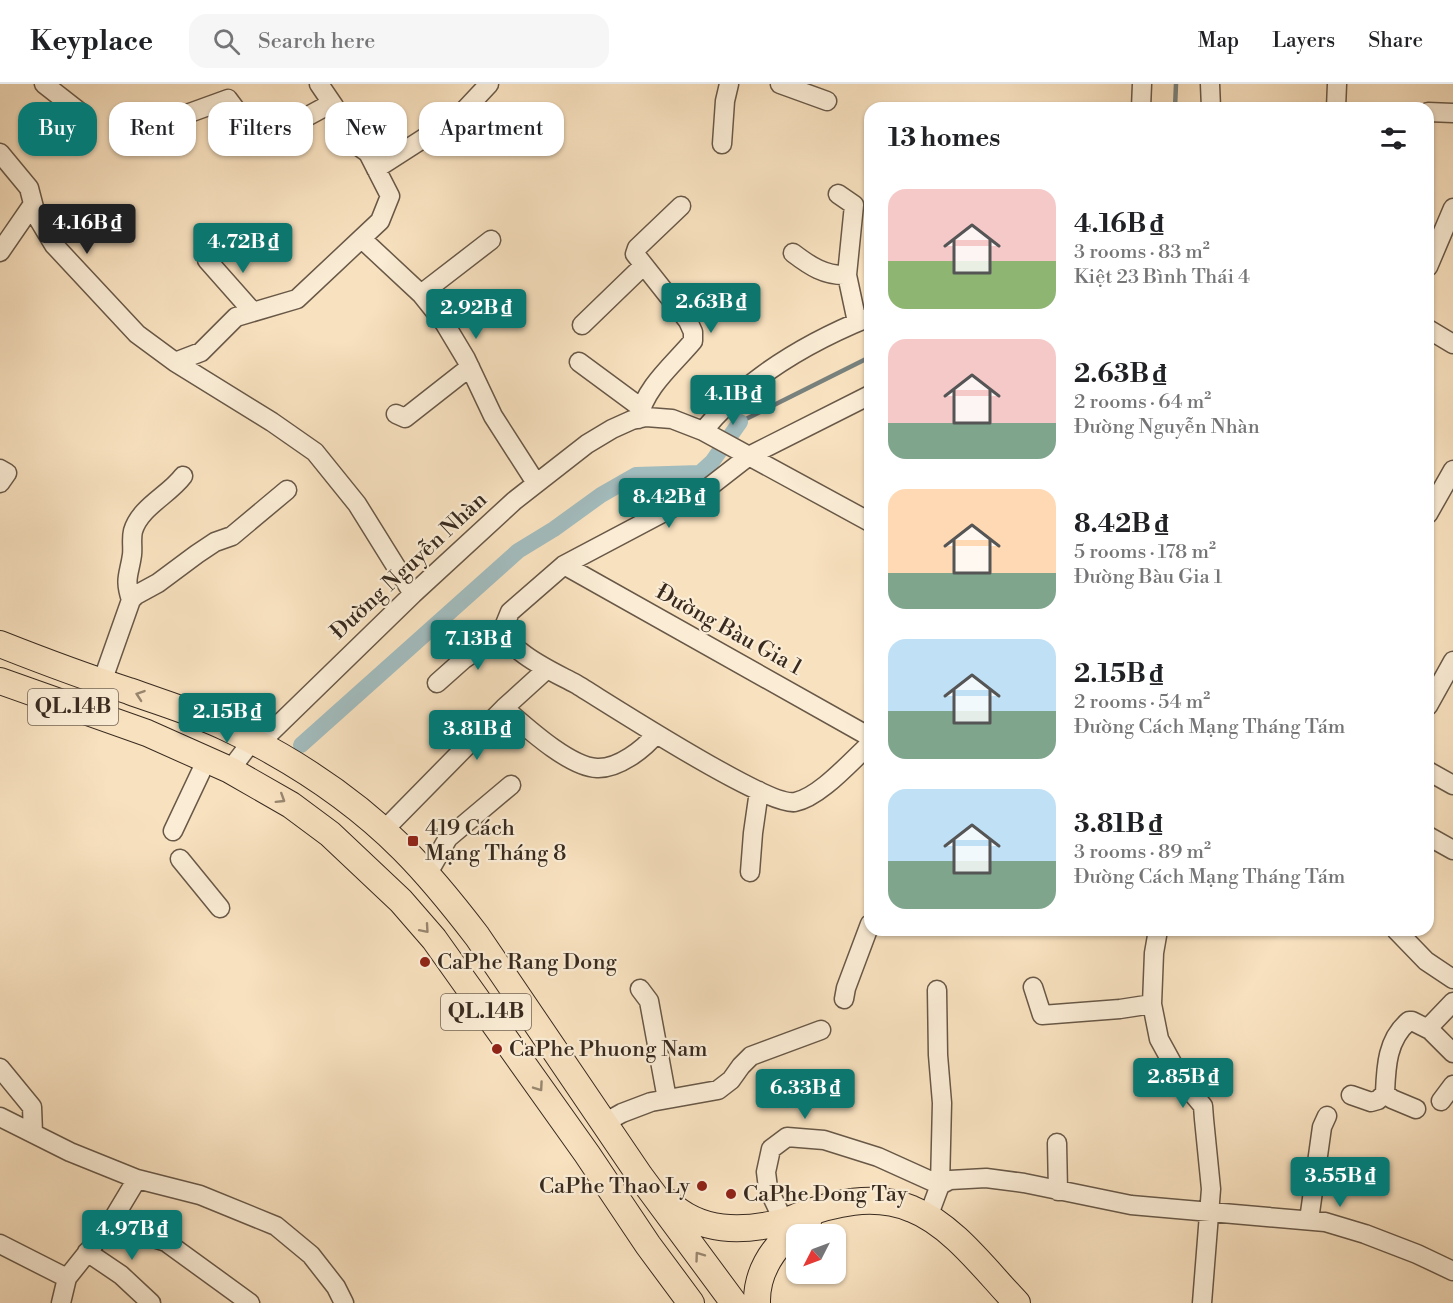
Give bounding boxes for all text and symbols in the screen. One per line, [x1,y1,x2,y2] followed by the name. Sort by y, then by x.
[189,14,609,68] search box
[30,24,153,59] text: Keyplace
[210,25,243,58] icon: search
[258,28,375,55] text: Search here
[1198,28,1239,54] text: Map
[1272,28,1335,54] text: Layers
[1368,28,1423,54] text: Share
[18,102,97,156] chip: Buy
[109,102,196,156] chip: Rent
[208,102,313,156] chip: Filters
[325,102,407,156] chip: New
[419,102,564,156] chip: Apartment
[888,122,1000,154] text: 13 homes
[1377,122,1410,155] icon: filters
[32,204,142,255] pin: 4.16B ₫
[1074,208,1164,240] text: 4.16B ₫
[53,211,122,236] text: 4.16B ₫
[936,213,1008,285] icon: home
[188,223,298,274] pin: 4.72B ₫
[207,230,279,255] text: 4.72B ₫
[1074,240,1210,265] text: 3 rooms · 83 m²
[1074,265,1250,290] text: Kiệt 23 Bình Thái 4
[656,283,766,334] pin: 2.63B ₫
[421,289,531,340] pin: 2.92B ₫
[675,290,747,315] text: 2.63B ₫
[440,296,512,321] text: 2.92B ₫
[1074,358,1166,390] text: 2.63B ₫
[936,363,1008,435] icon: home
[684,375,782,426] pin: 4.1B ₫
[704,382,762,407] text: 4.1B ₫
[1074,390,1211,415] text: 2 rooms · 64 m²
[1074,415,1260,440] text: Đường Nguyễn Nhàn
[614,478,724,529] pin: 8.42B ₫
[633,485,705,510] text: 8.42B ₫
[325,487,493,645] street label: Đường Nguyễn Nhàn
[1074,508,1168,540] text: 8.42B ₫
[936,513,1008,585] icon: home
[1074,540,1216,565] text: 5 rooms · 178 m²
[1074,565,1222,590] text: Đường Bàu Gia 1
[651,579,807,682] street label: Đường Bàu Gia 1
[423,620,533,671] pin: 7.13B ₫
[445,627,511,652] text: 7.13B ₫
[1074,658,1163,690] text: 2.15B ₫
[936,663,1008,735] icon: home
[28,689,118,725] road number: QL.14B
[135,690,146,703] one-way arrow
[1074,690,1210,715] text: 2 rooms · 54 m²
[172,693,282,744] pin: 2.15B ₫
[193,700,261,725] text: 2.15B ₫
[422,710,532,761] pin: 3.81B ₫
[1074,715,1345,740] text: Đường Cách Mạng Tháng Tám
[443,717,511,742] text: 3.81B ₫
[275,792,285,804] one-way arrow
[1074,808,1162,840] text: 3.81B ₫
[936,813,1008,885] icon: home
[425,815,566,867] place label: 419 Cách Mạng Tháng 8
[406,834,420,848] marker: 419 Cách Mạng Tháng 8
[1074,840,1211,865] text: 3 rooms · 89 m²
[1074,865,1345,890] text: Đường Cách Mạng Tháng Tám
[418,922,429,933] one-way arrow
[437,949,618,976] place label: CaPhe Rang Dong
[418,955,432,969] marker: CaPhe Rang Dong
[441,994,531,1030] road number: QL.14B
[509,1036,708,1063] place label: CaPhe Phuong Nam
[490,1042,504,1056] marker: CaPhe Phuong Nam
[1128,1058,1238,1109] pin: 2.85B ₫
[1147,1065,1219,1090] text: 2.85B ₫
[750,1069,860,1120] pin: 6.33B ₫
[770,1076,840,1101] text: 6.33B ₫
[532,1080,543,1091] one-way arrow
[1285,1157,1395,1208] pin: 3.55B ₫
[1305,1164,1375,1189] text: 3.55B ₫
[539,1173,690,1200] place label: CaPhe Thao Ly
[695,1179,709,1193] marker: CaPhe Thao Ly
[743,1181,908,1208] place label: CaPhe Dong Tay
[724,1187,738,1201] marker: CaPhe Dong Tay
[77,1210,187,1261] pin: 4.97B ₫
[96,1217,168,1242] text: 4.97B ₫
[786,1224,846,1284] north arrow
[786,1224,846,1284] map controls
[695,1252,706,1263] one-way arrow

